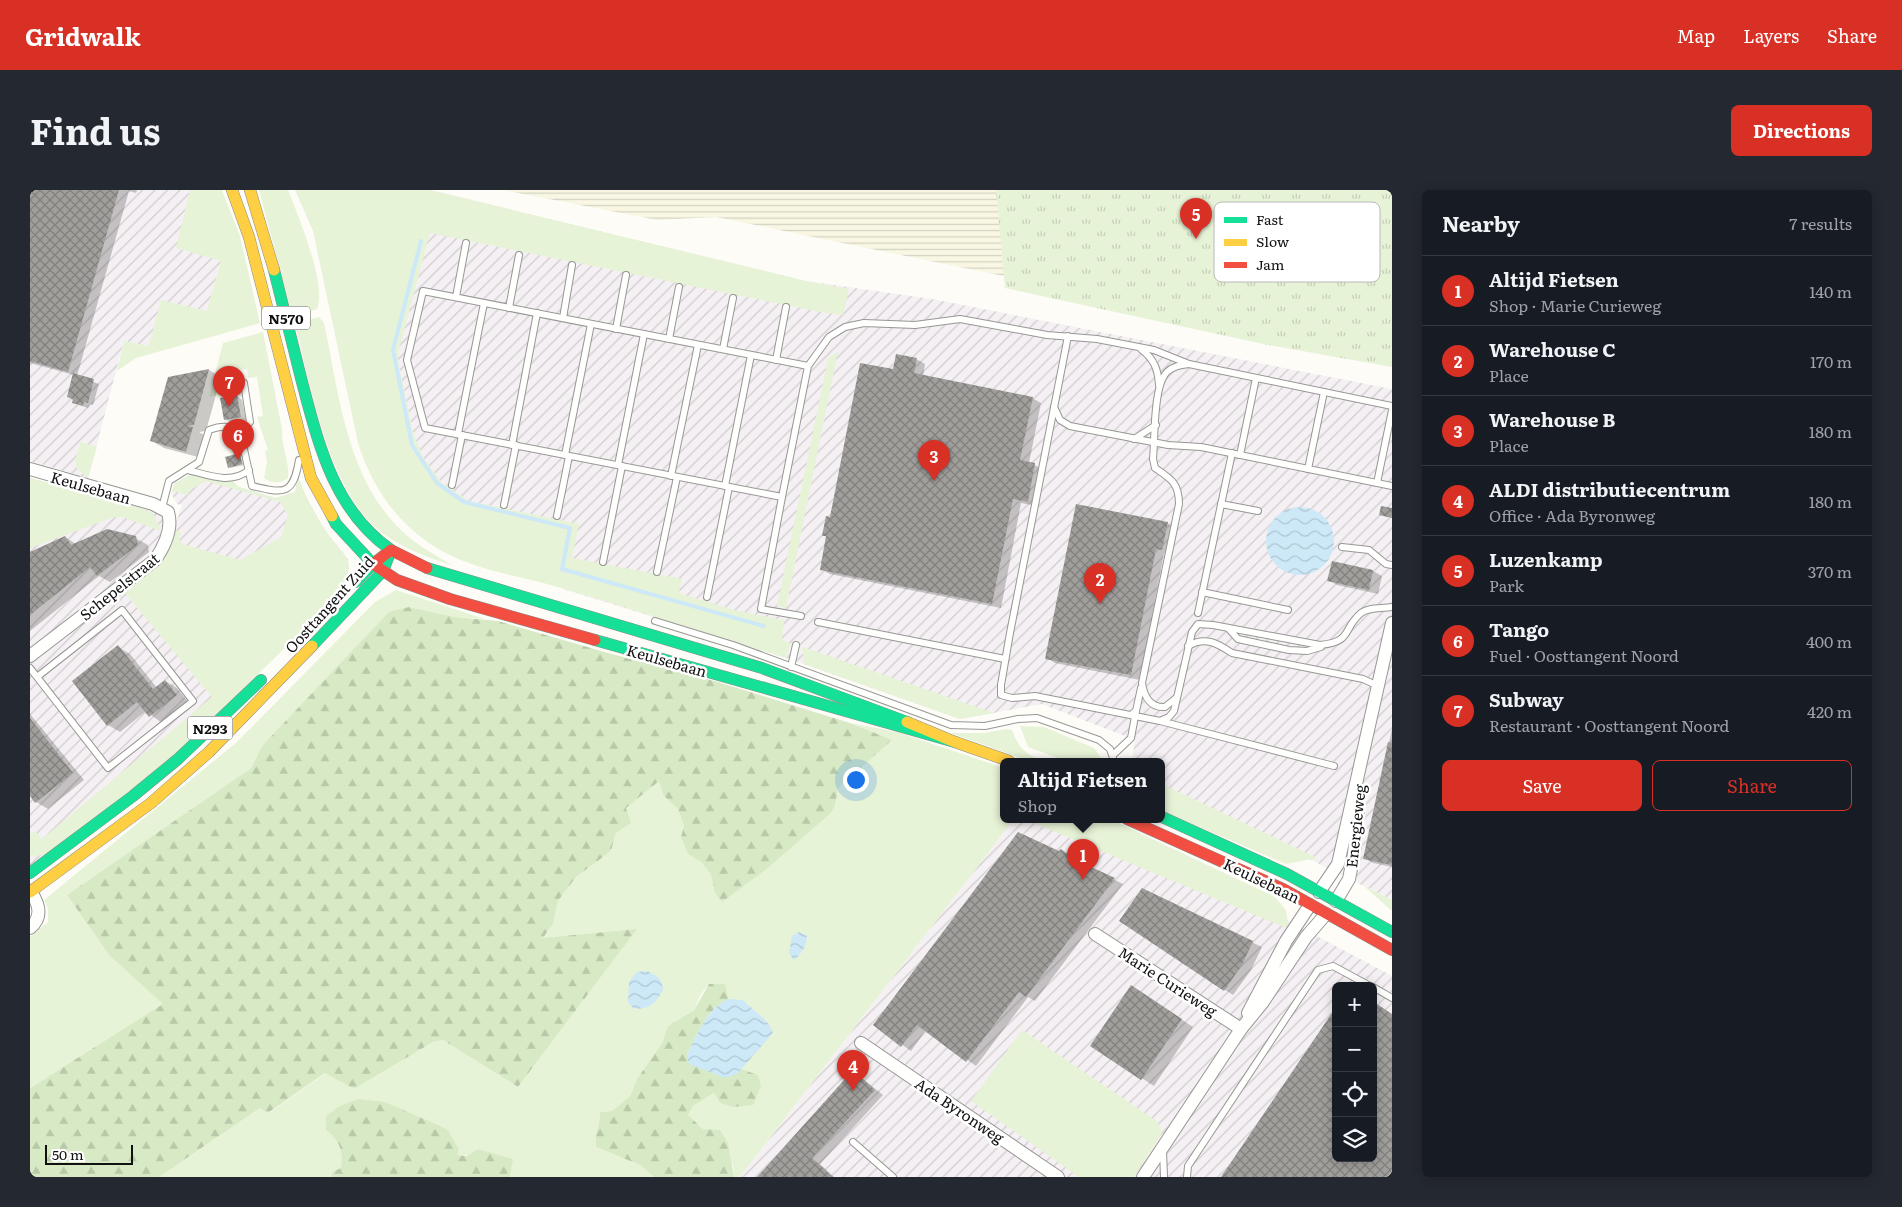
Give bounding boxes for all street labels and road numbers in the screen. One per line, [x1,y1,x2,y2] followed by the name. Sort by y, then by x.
[262,306,310,330] road number: N570
[48,465,134,509] street label: Keulsebaan
[74,547,164,625] street label: Schepelstraat
[279,550,379,658] street label: Oosttangent Zuid
[624,638,710,682] street label: Keulsebaan
[188,716,232,740] road number: N293
[1339,782,1371,869] street label: Energieweg
[1220,852,1304,908] street label: Keulsebaan
[1114,940,1223,1022] street label: Marie Curieweg
[911,1072,1010,1149] street label: Ada Byronweg

